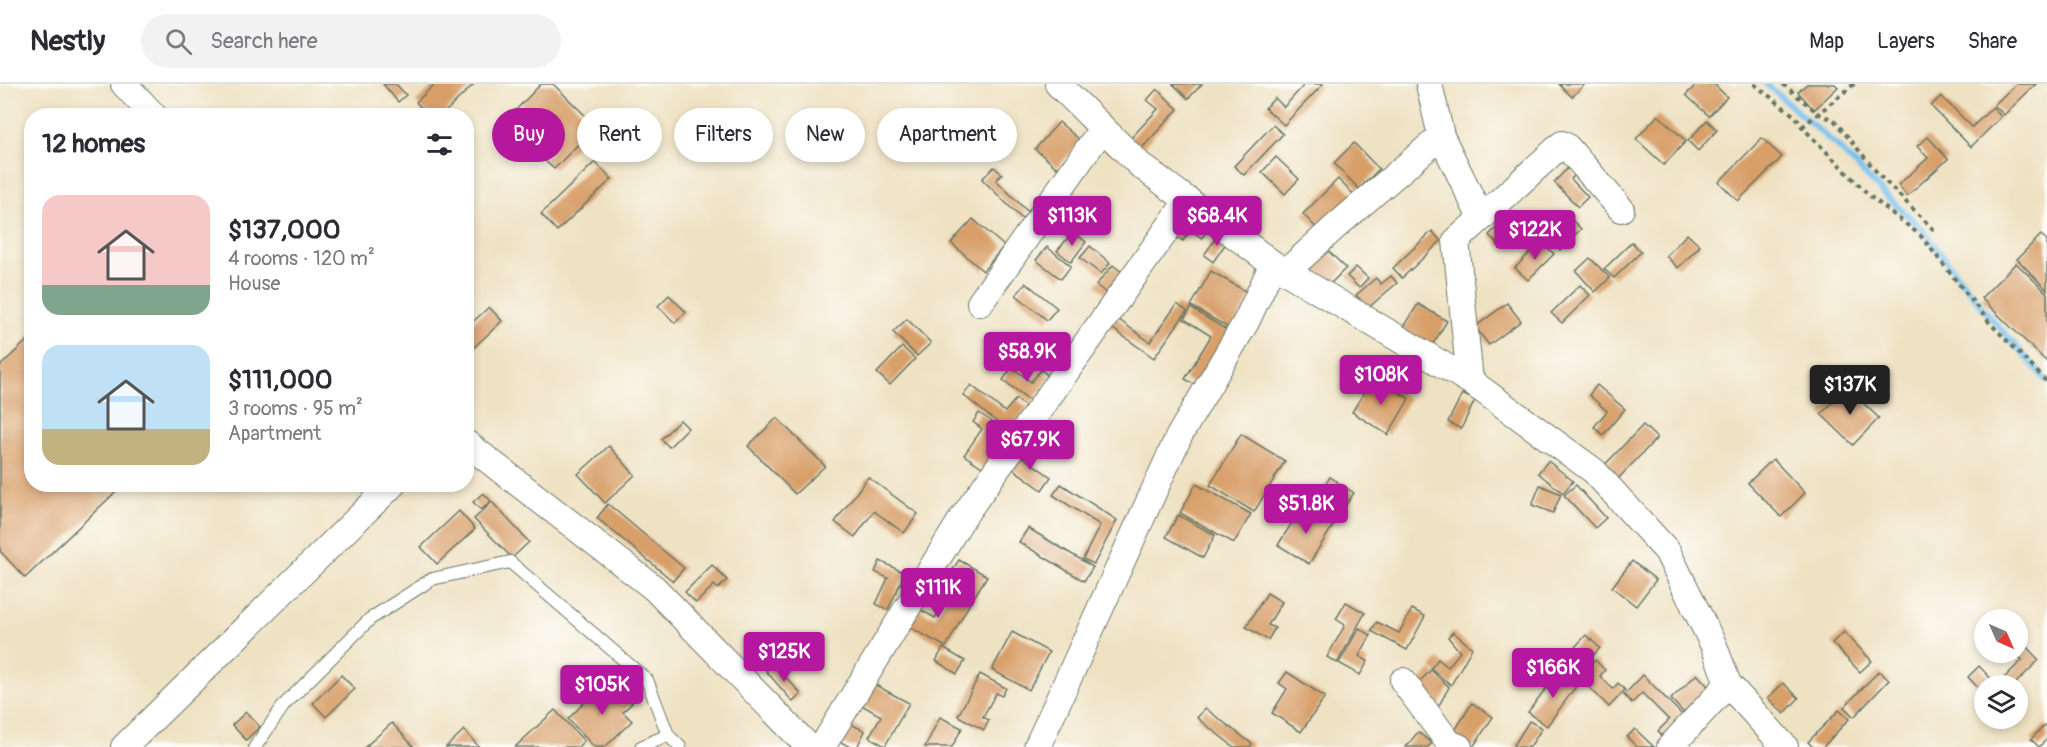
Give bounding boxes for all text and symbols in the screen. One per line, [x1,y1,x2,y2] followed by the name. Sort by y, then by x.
[141,14,561,68] search box
[30,24,105,59] text: Nestly
[162,25,195,58] icon: search
[210,27,318,55] text: Search here
[1809,28,1844,55] text: Map
[1877,28,1935,55] text: Layers
[1968,28,2017,55] text: Share
[492,108,565,162] chip: Buy
[577,108,662,162] chip: Rent
[674,108,773,162] chip: Filters
[785,108,865,162] chip: New
[877,108,1017,162] chip: Apartment
[42,128,145,160] text: 12 homes
[423,128,456,161] icon: filters
[1030,196,1114,247] pin: $113K
[1168,196,1266,247] pin: $68.4K
[1047,203,1097,228] text: $113K
[1187,203,1247,228] text: $68.4K
[1493,210,1577,261] pin: $122K
[228,214,340,246] text: $137,000
[1508,217,1562,242] text: $122K
[90,219,162,291] icon: home
[228,246,375,271] text: 4 rooms · 120 m²
[228,271,280,296] text: House
[978,332,1076,383] pin: $58.9K
[998,339,1056,364] text: $58.9K
[1339,355,1423,406] pin: $108K
[1354,362,1408,387] text: $108K
[228,364,332,396] text: $111,000
[1808,365,1892,416] pin: $137K
[90,369,162,441] icon: home
[1824,372,1876,397] text: $137K
[228,396,363,421] text: 3 rooms · 95 m²
[981,420,1079,471] pin: $67.9K
[228,421,321,446] text: Apartment
[1000,427,1060,452] text: $67.9K
[1257,484,1355,535] pin: $51.8K
[1278,491,1334,516] text: $51.8K
[896,568,980,619] pin: $111K
[915,575,961,600] text: $111K
[1974,609,2028,663] north arrow
[1974,609,2028,729] map controls
[742,632,826,683] pin: $125K
[758,639,810,664] text: $125K
[1511,648,1595,699] pin: $166K
[1526,655,1580,680] text: $166K
[560,665,644,716] pin: $105K
[574,672,630,697] text: $105K
[1974,675,2028,729] button: layers

